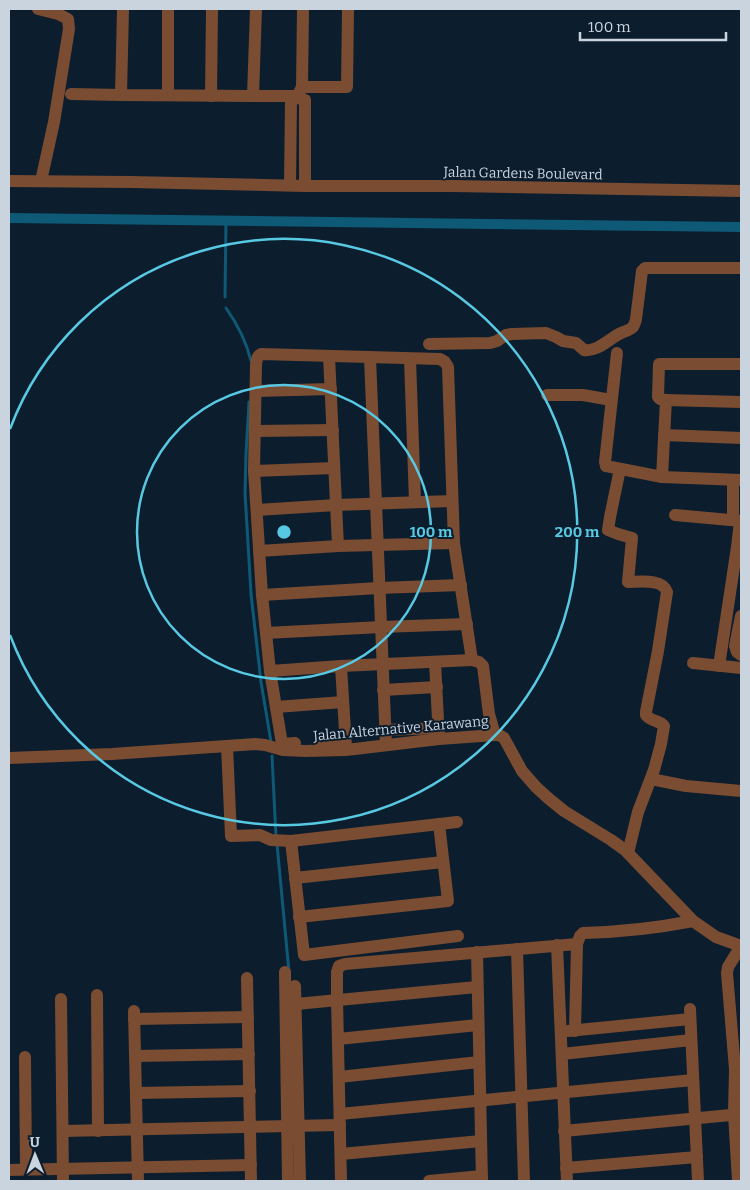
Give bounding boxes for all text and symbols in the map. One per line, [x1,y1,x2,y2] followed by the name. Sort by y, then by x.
[580,10,726,42] scale bar
[588,18,631,36] text: 100 m
[442,164,603,183] street label: Jalan Gardens Boulevard
[275,523,293,541] centre of rings
[410,523,453,541] text: 100 m
[555,523,600,541] text: 200 m
[312,712,490,745] street label: Jalan Alternative Karawang
[10,1130,60,1180] north arrow
[29,1134,41,1151] text: U

